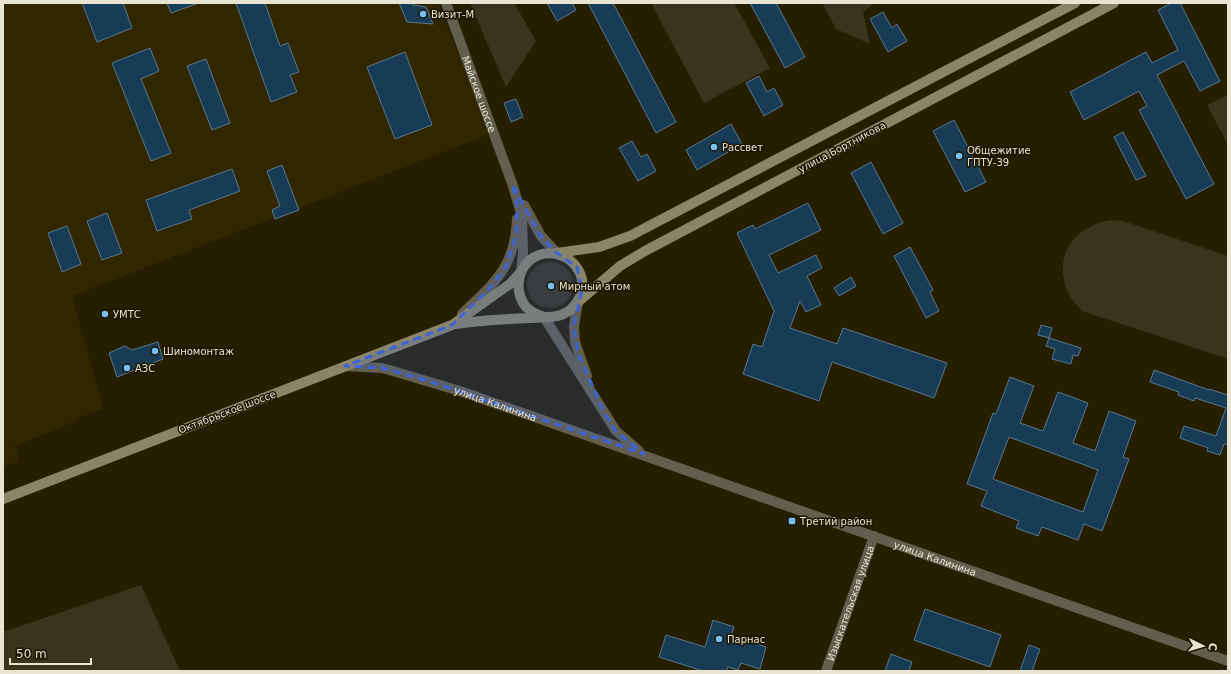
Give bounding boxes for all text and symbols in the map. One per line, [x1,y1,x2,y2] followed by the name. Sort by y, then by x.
[418,9,428,19] marker: Визит-М
[431,9,474,20] place label: Визит-М
[460,54,498,134] street label: Майское шоссе
[796,119,888,175] street label: улица Бортникова
[709,142,719,152] marker: Рассвет
[722,142,763,153] place label: Рассвет
[967,145,1031,168] place label: Общежитие ГПТУ-39
[954,151,964,161] marker: Общежитие ГПТУ-39
[546,281,556,291] marker: Мирный атом
[559,281,630,292] place label: Мирный атом
[100,309,110,319] marker: УМТС
[113,309,141,320] place label: УМТС
[150,346,160,356] marker: Шиномонтаж
[163,346,234,357] place label: Шиномонтаж
[122,363,132,373] marker: АЗС
[135,363,155,374] place label: АЗС
[453,384,538,423] street label: улица Калинина
[177,388,277,436] street label: Октябрьское шоссе
[787,516,797,526] marker: Третий район
[799,516,872,527] place label: Третий район
[892,538,978,578] street label: улица Калинина
[825,544,876,662] street label: Изыскательская улица
[1183,626,1223,666] north arrow
[714,634,724,644] marker: Парнас
[727,634,765,645] place label: Парнас
[10,640,91,666] scale bar
[1206,642,1219,651] text: С
[16,647,47,661] text: 50 m

